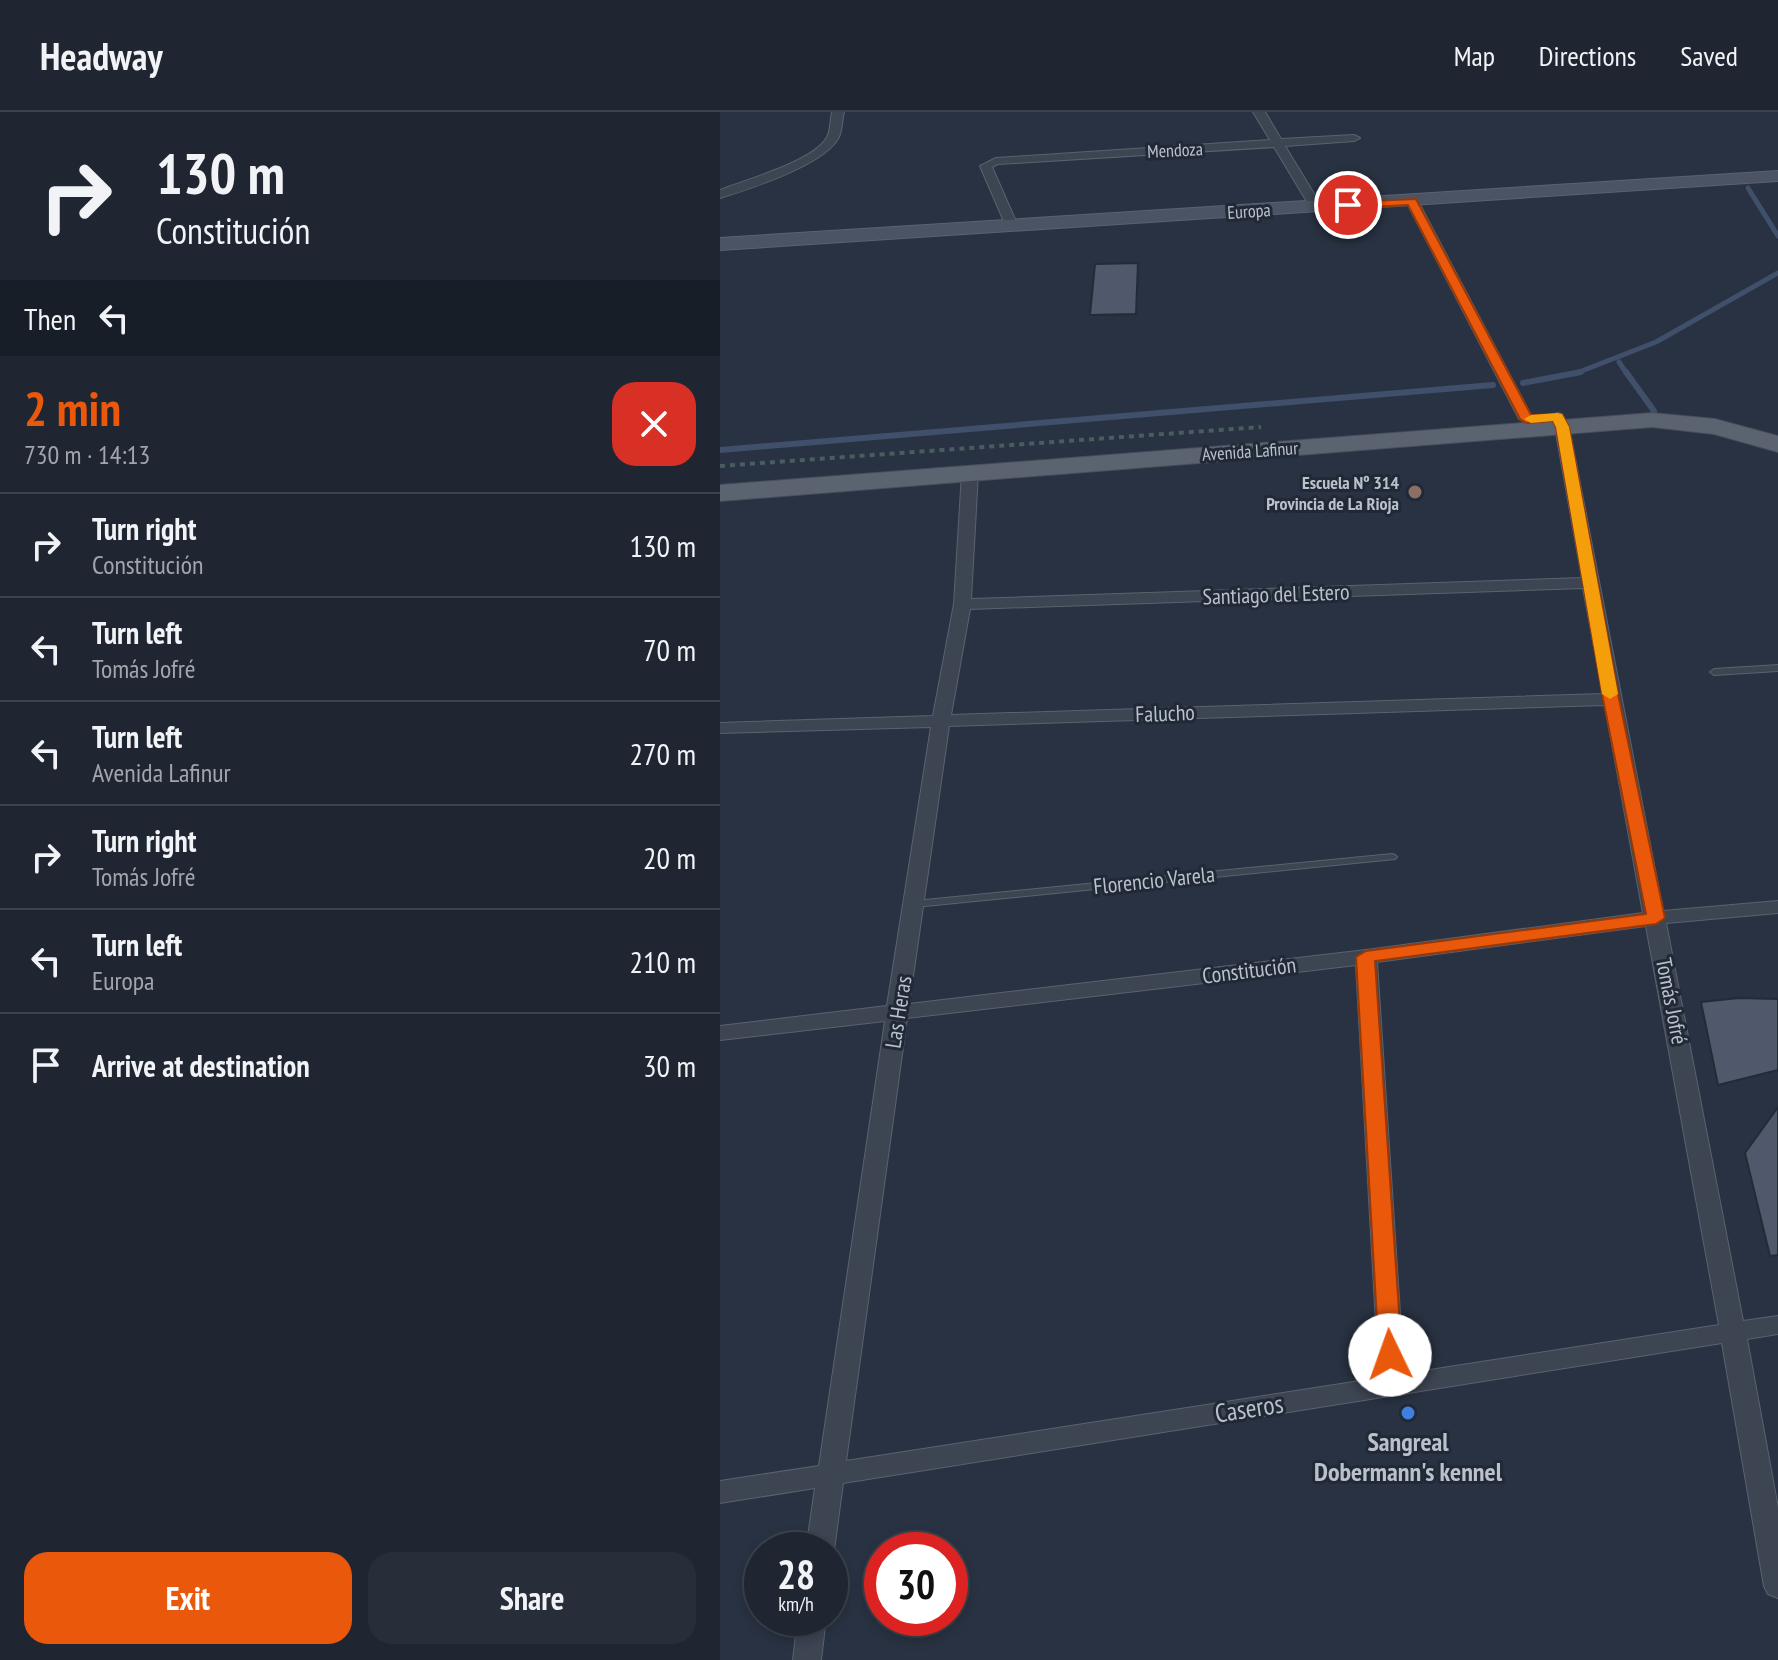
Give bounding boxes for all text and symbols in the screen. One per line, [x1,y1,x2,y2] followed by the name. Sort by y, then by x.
[40,31,163,80] text: Headway
[1454,37,1495,74] text: Map
[1539,37,1636,74] text: Directions
[1680,37,1738,74] text: Saved
[156,137,285,209] text: 130 m
[1147,137,1203,163] street label: Mendoza
[24,144,128,248] icon: right
[1314,171,1382,239] pin
[1326,183,1370,227] icon: arrive
[1227,198,1271,224] street label: Europa
[156,207,310,254] text: Constitución
[92,296,136,340] icon: left
[24,299,76,338] text: Then
[24,377,121,439] text: 2 min
[612,382,696,466] button: close
[1201,436,1299,466] street label: Avenida Lafinur
[24,438,150,471] text: 730 m · 14:13
[1266,471,1399,515] place label: Escuela Nº 314 Provincia de La Rioja
[1406,483,1424,501] marker: Escuela Nº 314 Provincia de La Rioja
[92,509,196,548] text: Turn right
[24,523,68,567] icon: right
[630,526,696,565] text: 130 m
[92,548,203,581] text: Constitución
[1202,577,1350,611] street label: Santiago del Estero
[92,613,182,652] text: Turn left
[24,627,68,671] icon: left
[643,630,696,669] text: 70 m
[92,652,196,685] text: Tomás Jofré
[1135,698,1195,728] street label: Falucho
[92,717,182,756] text: Turn left
[24,731,68,775] icon: left
[630,734,696,773] text: 270 m
[92,756,231,789] text: Avenida Lafinur
[92,821,196,860] text: Turn right
[24,835,68,879] icon: right
[643,838,696,877] text: 20 m
[92,860,196,893] text: Tomás Jofré
[1092,860,1216,900] street label: Florencio Varela
[92,925,182,964] text: Turn left
[24,939,68,983] icon: left
[630,942,696,981] text: 210 m
[1201,950,1297,990] street label: Constitución
[1650,955,1694,1047] street label: Tomás Jofré
[92,964,155,997] text: Europa
[878,974,918,1050] street label: Las Heras
[24,1043,68,1087] icon: arrive
[92,1046,310,1085] text: Arrive at destination
[643,1046,696,1085] text: 30 m
[1348,1313,1432,1397] position arrow
[1213,1386,1285,1430] street label: Caseros
[1399,1404,1417,1422] marker: Sangreal Dobermann's kennel
[1314,1425,1503,1488] place label: Sangreal Dobermann's kennel
[864,1532,968,1636] speed limit sign: 30
[777,1548,815,1600] text: 28
[24,1552,352,1644] button: Exit
[368,1552,696,1644] button: Share
[778,1591,814,1617] text: km/h

